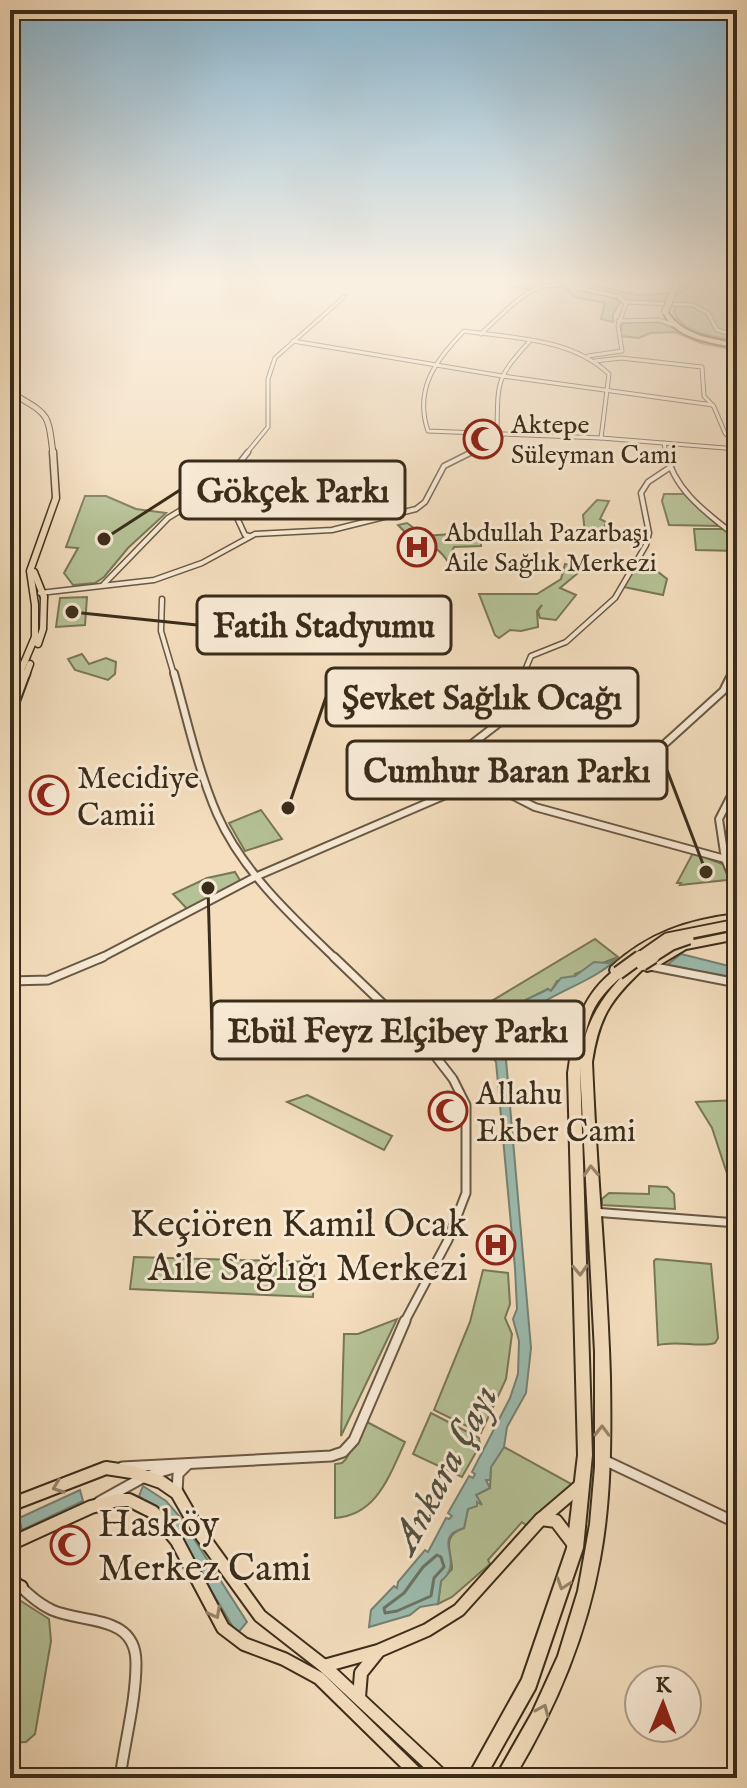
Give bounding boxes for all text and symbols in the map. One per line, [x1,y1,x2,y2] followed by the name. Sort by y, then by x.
[510,409,677,472] place label: Aktepe Süleyman Cami
[462,418,504,460] mosque icon: Aktepe Süleyman Cami
[180,461,405,519] callout: Gökçek Parkı
[197,471,389,514] text: Gökçek Parkı
[444,517,657,580] place label: Abdullah Pazarbaşı Aile Sağlık Merkezi
[396,526,438,568] hospital icon: Abdullah Pazarbaşı Aile Sağlık Merkezi
[197,596,451,654] callout: Fatih Stadyumu
[213,606,435,649] text: Fatih Stadyumu
[326,668,638,726] callout: Şevket Sağlık Ocağı
[342,678,622,721] text: Şevket Sağlık Ocağı
[347,741,667,799] callout: Cumhur Baran Parkı
[363,751,651,794] text: Cumhur Baran Parkı
[77,759,199,837] place label: Mecidiye Camii
[28,774,70,816] mosque icon: Mecidiye Camii
[212,1001,584,1059] callout: Ebül Feyz Elçibey Parkı
[228,1011,568,1054] text: Ebül Feyz Elçibey Parkı
[475,1075,636,1153] place label: Allahu Ekber Cami
[427,1090,469,1132] mosque icon: Allahu Ekber Cami
[583,1164,600,1177] one-way arrow
[130,1202,469,1294] place label: Keçiören Kamil Ocak Aile Sağlığı Merkezi
[475,1224,517,1266] hospital icon: Keçiören Kamil Ocak Aile Sağlığı Merkezi
[571,1264,588,1277] one-way arrow
[379,1377,512,1566] water label: Ankara Çayı
[593,1424,610,1437] one-way arrow
[52,1477,66,1494] one-way arrow
[98,1502,311,1594] place label: Hasköy Merkez Cami
[49,1524,91,1566] mosque icon: Hasköy Merkez Cami
[556,1576,572,1590] one-way arrow
[205,1605,220,1620] one-way arrow
[623,1664,703,1744] north arrow
[655,1672,673,1700] text: K
[533,1704,549,1718] one-way arrow

